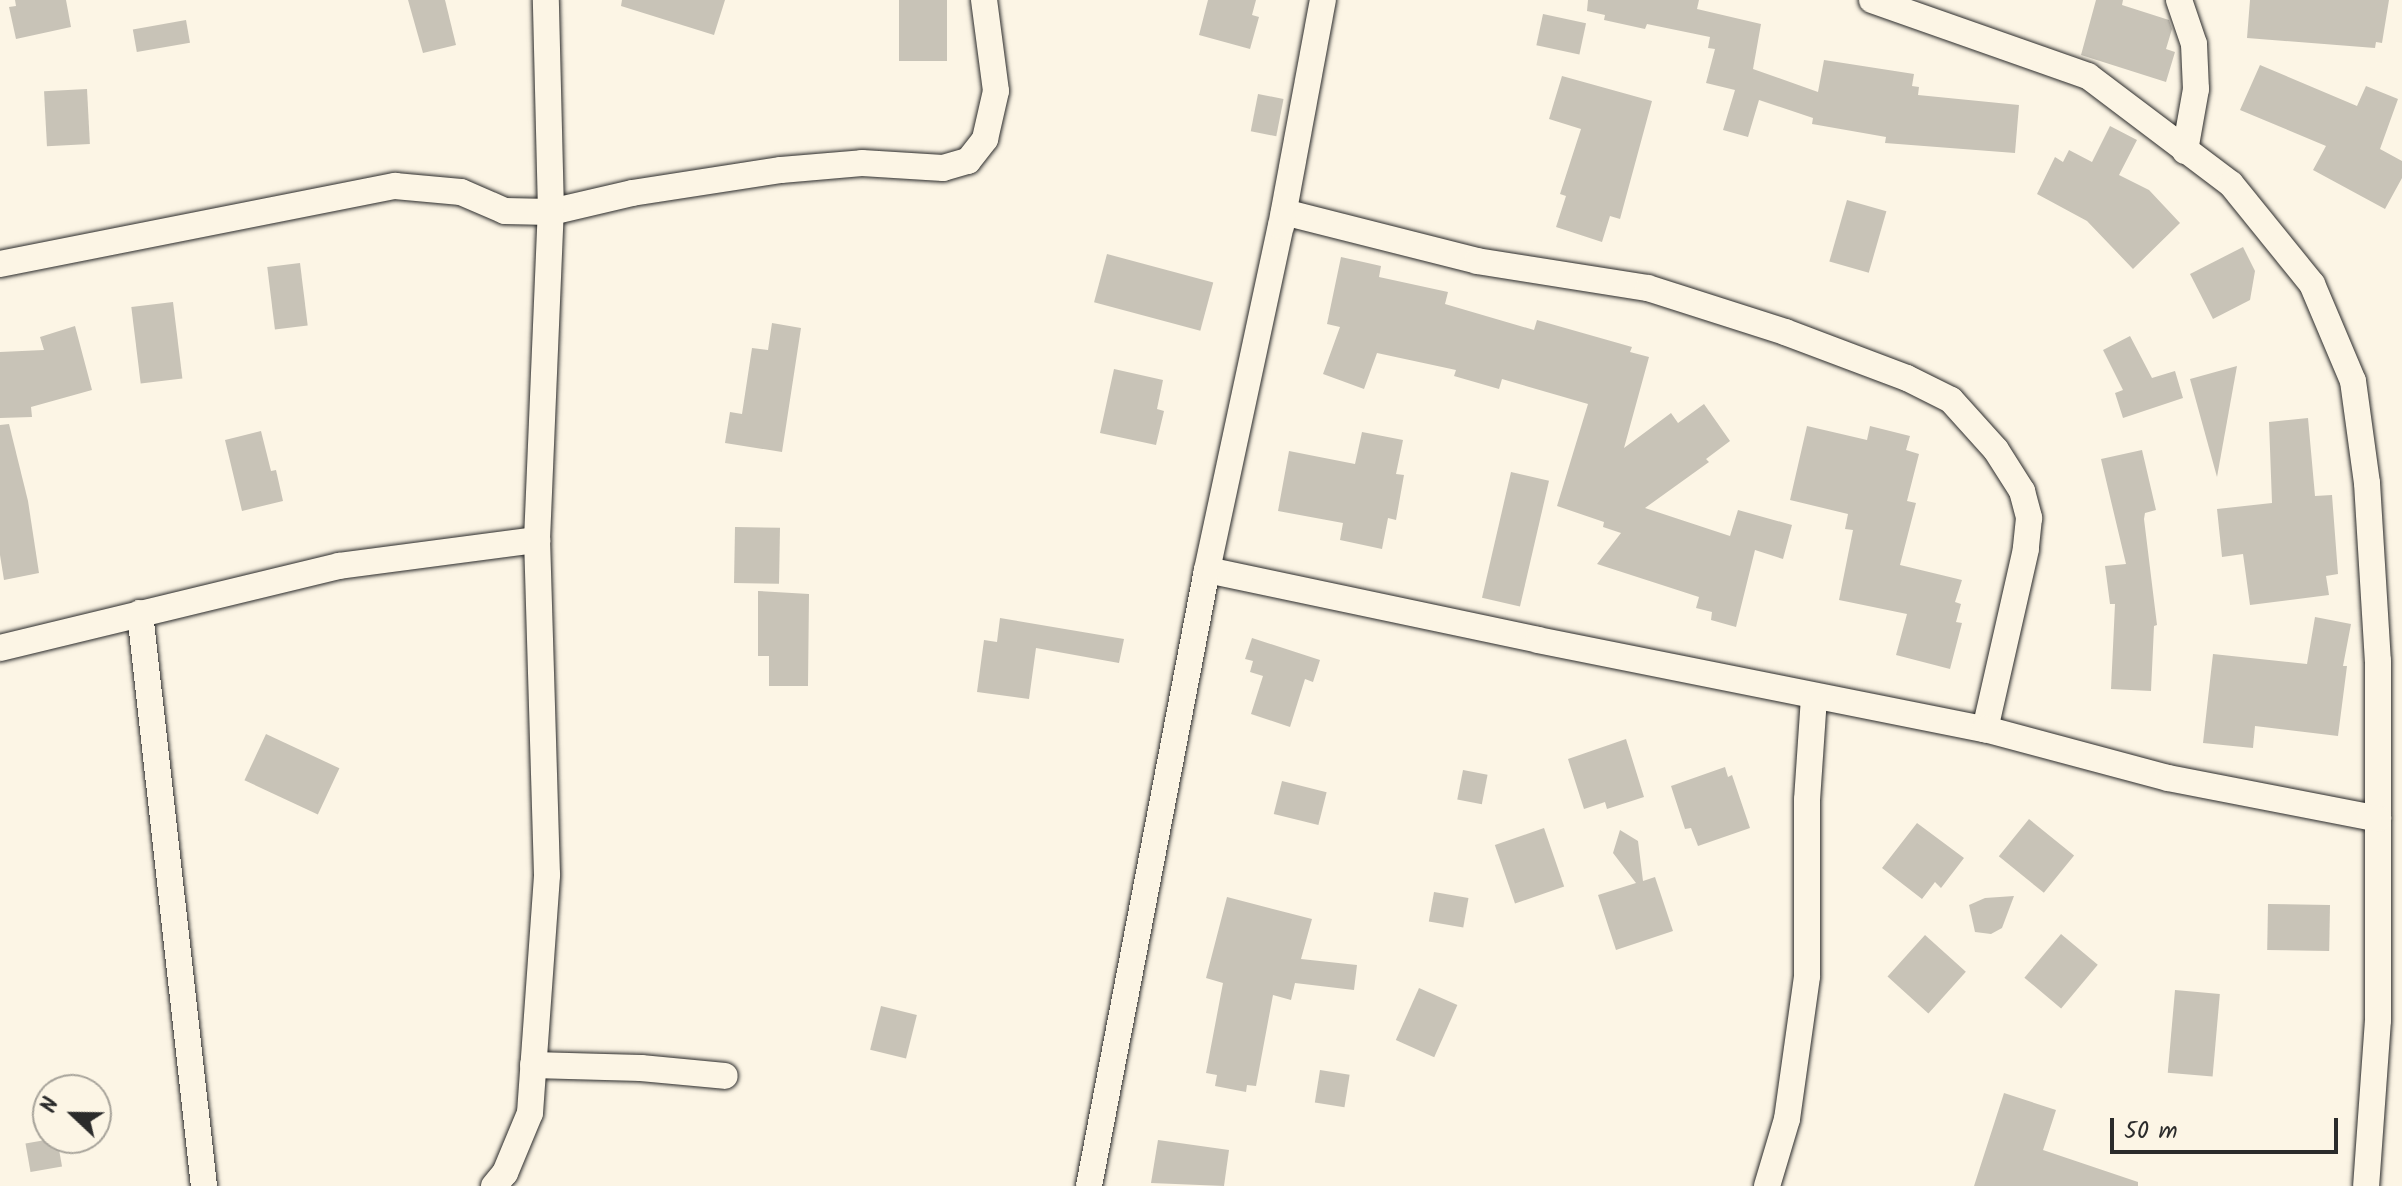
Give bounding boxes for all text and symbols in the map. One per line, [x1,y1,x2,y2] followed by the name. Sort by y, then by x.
[32,1074,112,1154] north arrow
[32,1093,70,1119] text: N
[2114,1102,2342,1152] scale bar
[2124,1112,2178,1151] text: 50 m

